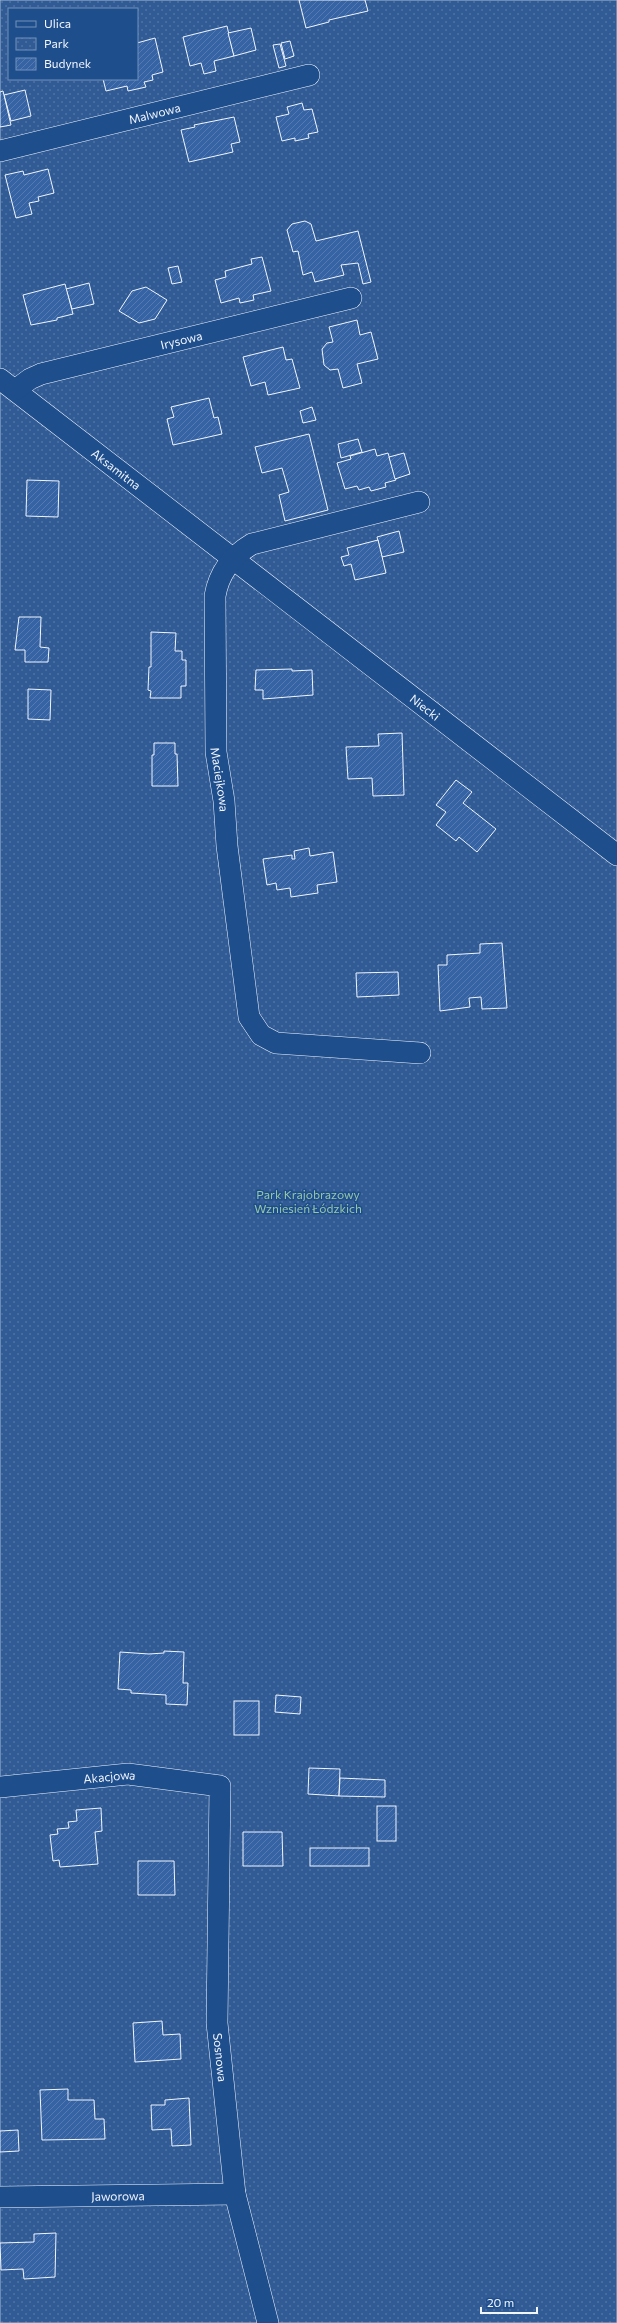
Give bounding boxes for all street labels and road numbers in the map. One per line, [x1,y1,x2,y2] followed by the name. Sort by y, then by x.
[127,100,182,126] street label: Malwowa
[159,328,203,351] street label: Irysowa
[89,445,144,492] street label: Aksamitna
[407,691,443,723] street label: Niecki
[208,746,232,812] street label: Maciejkowa
[82,1767,137,1786] street label: Akacjowa
[211,2032,230,2083] street label: Sosnowa
[91,2188,145,2204] street label: Jaworowa

